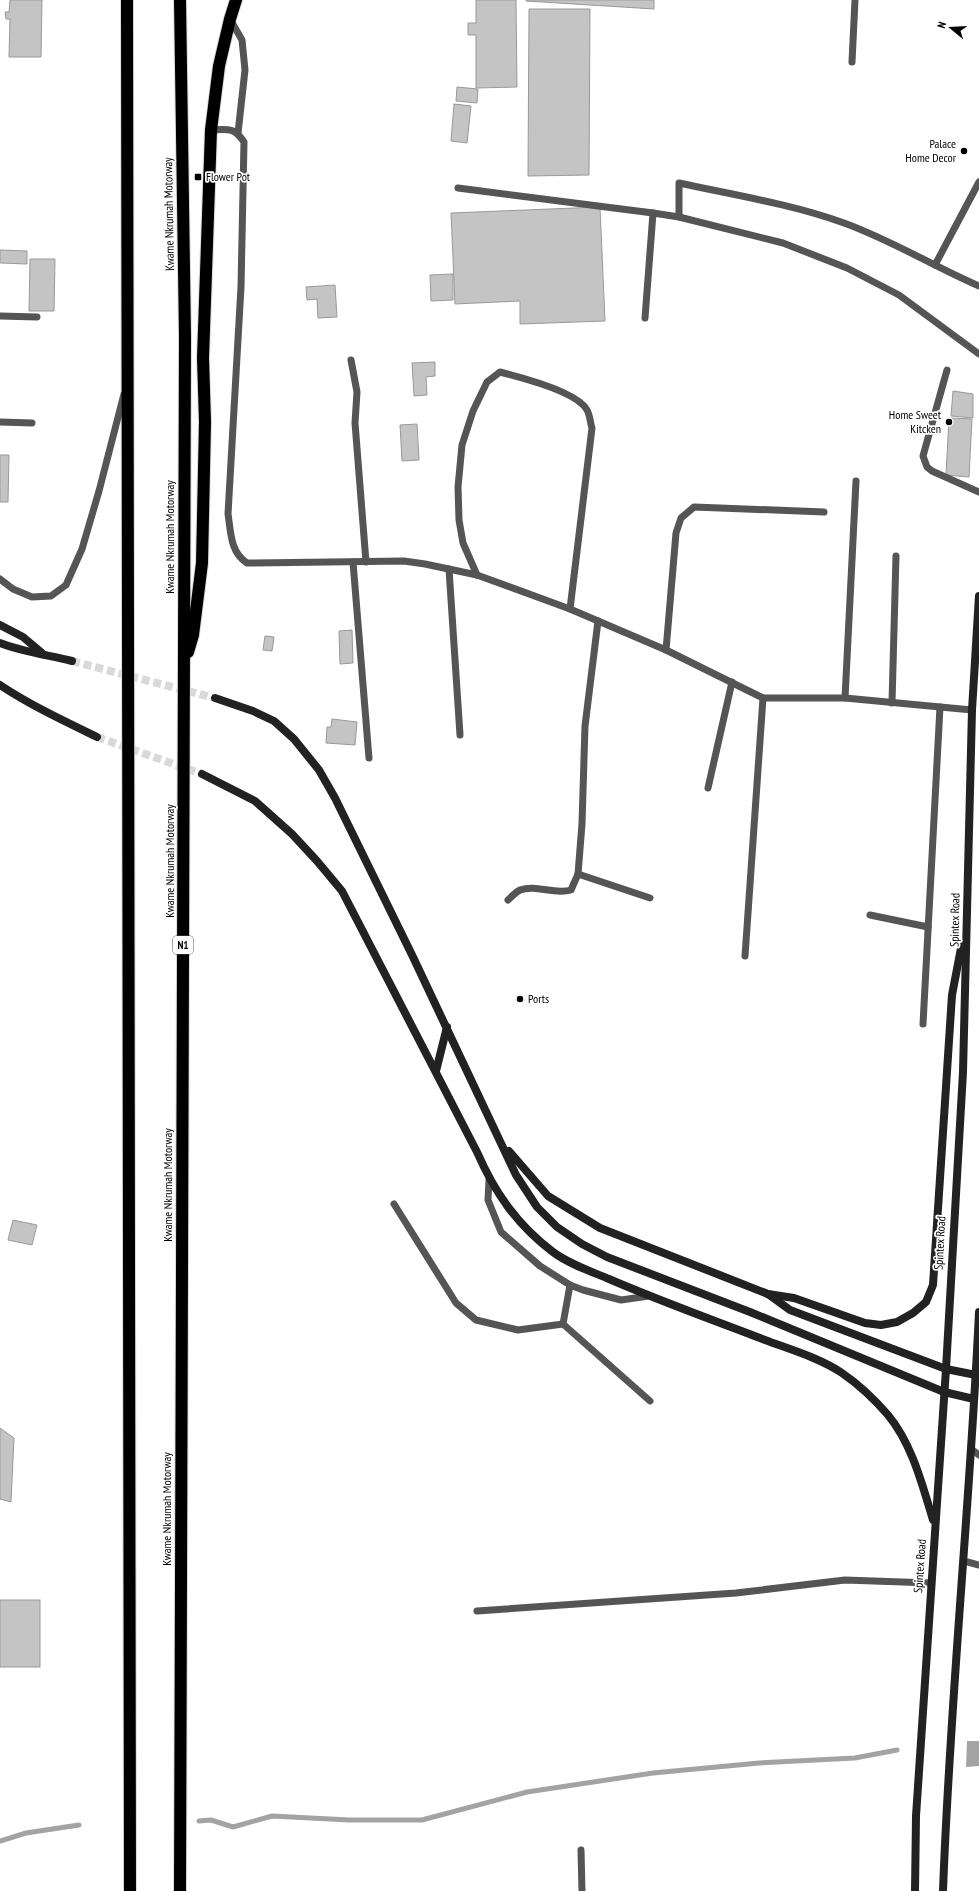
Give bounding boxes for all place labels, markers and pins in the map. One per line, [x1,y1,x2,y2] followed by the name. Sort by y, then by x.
[905,136,957,165] place label: Palace Home Decor
[959,146,969,156] marker: Palace Home Decor
[206,169,251,184] place label: Flower Pot
[193,172,203,182] marker: Flower Pot
[889,407,942,436] place label: Home Sweet Kitcken
[944,417,954,427] marker: Home Sweet Kitcken
[528,991,549,1006] place label: Ports
[515,994,525,1004] marker: Ports

